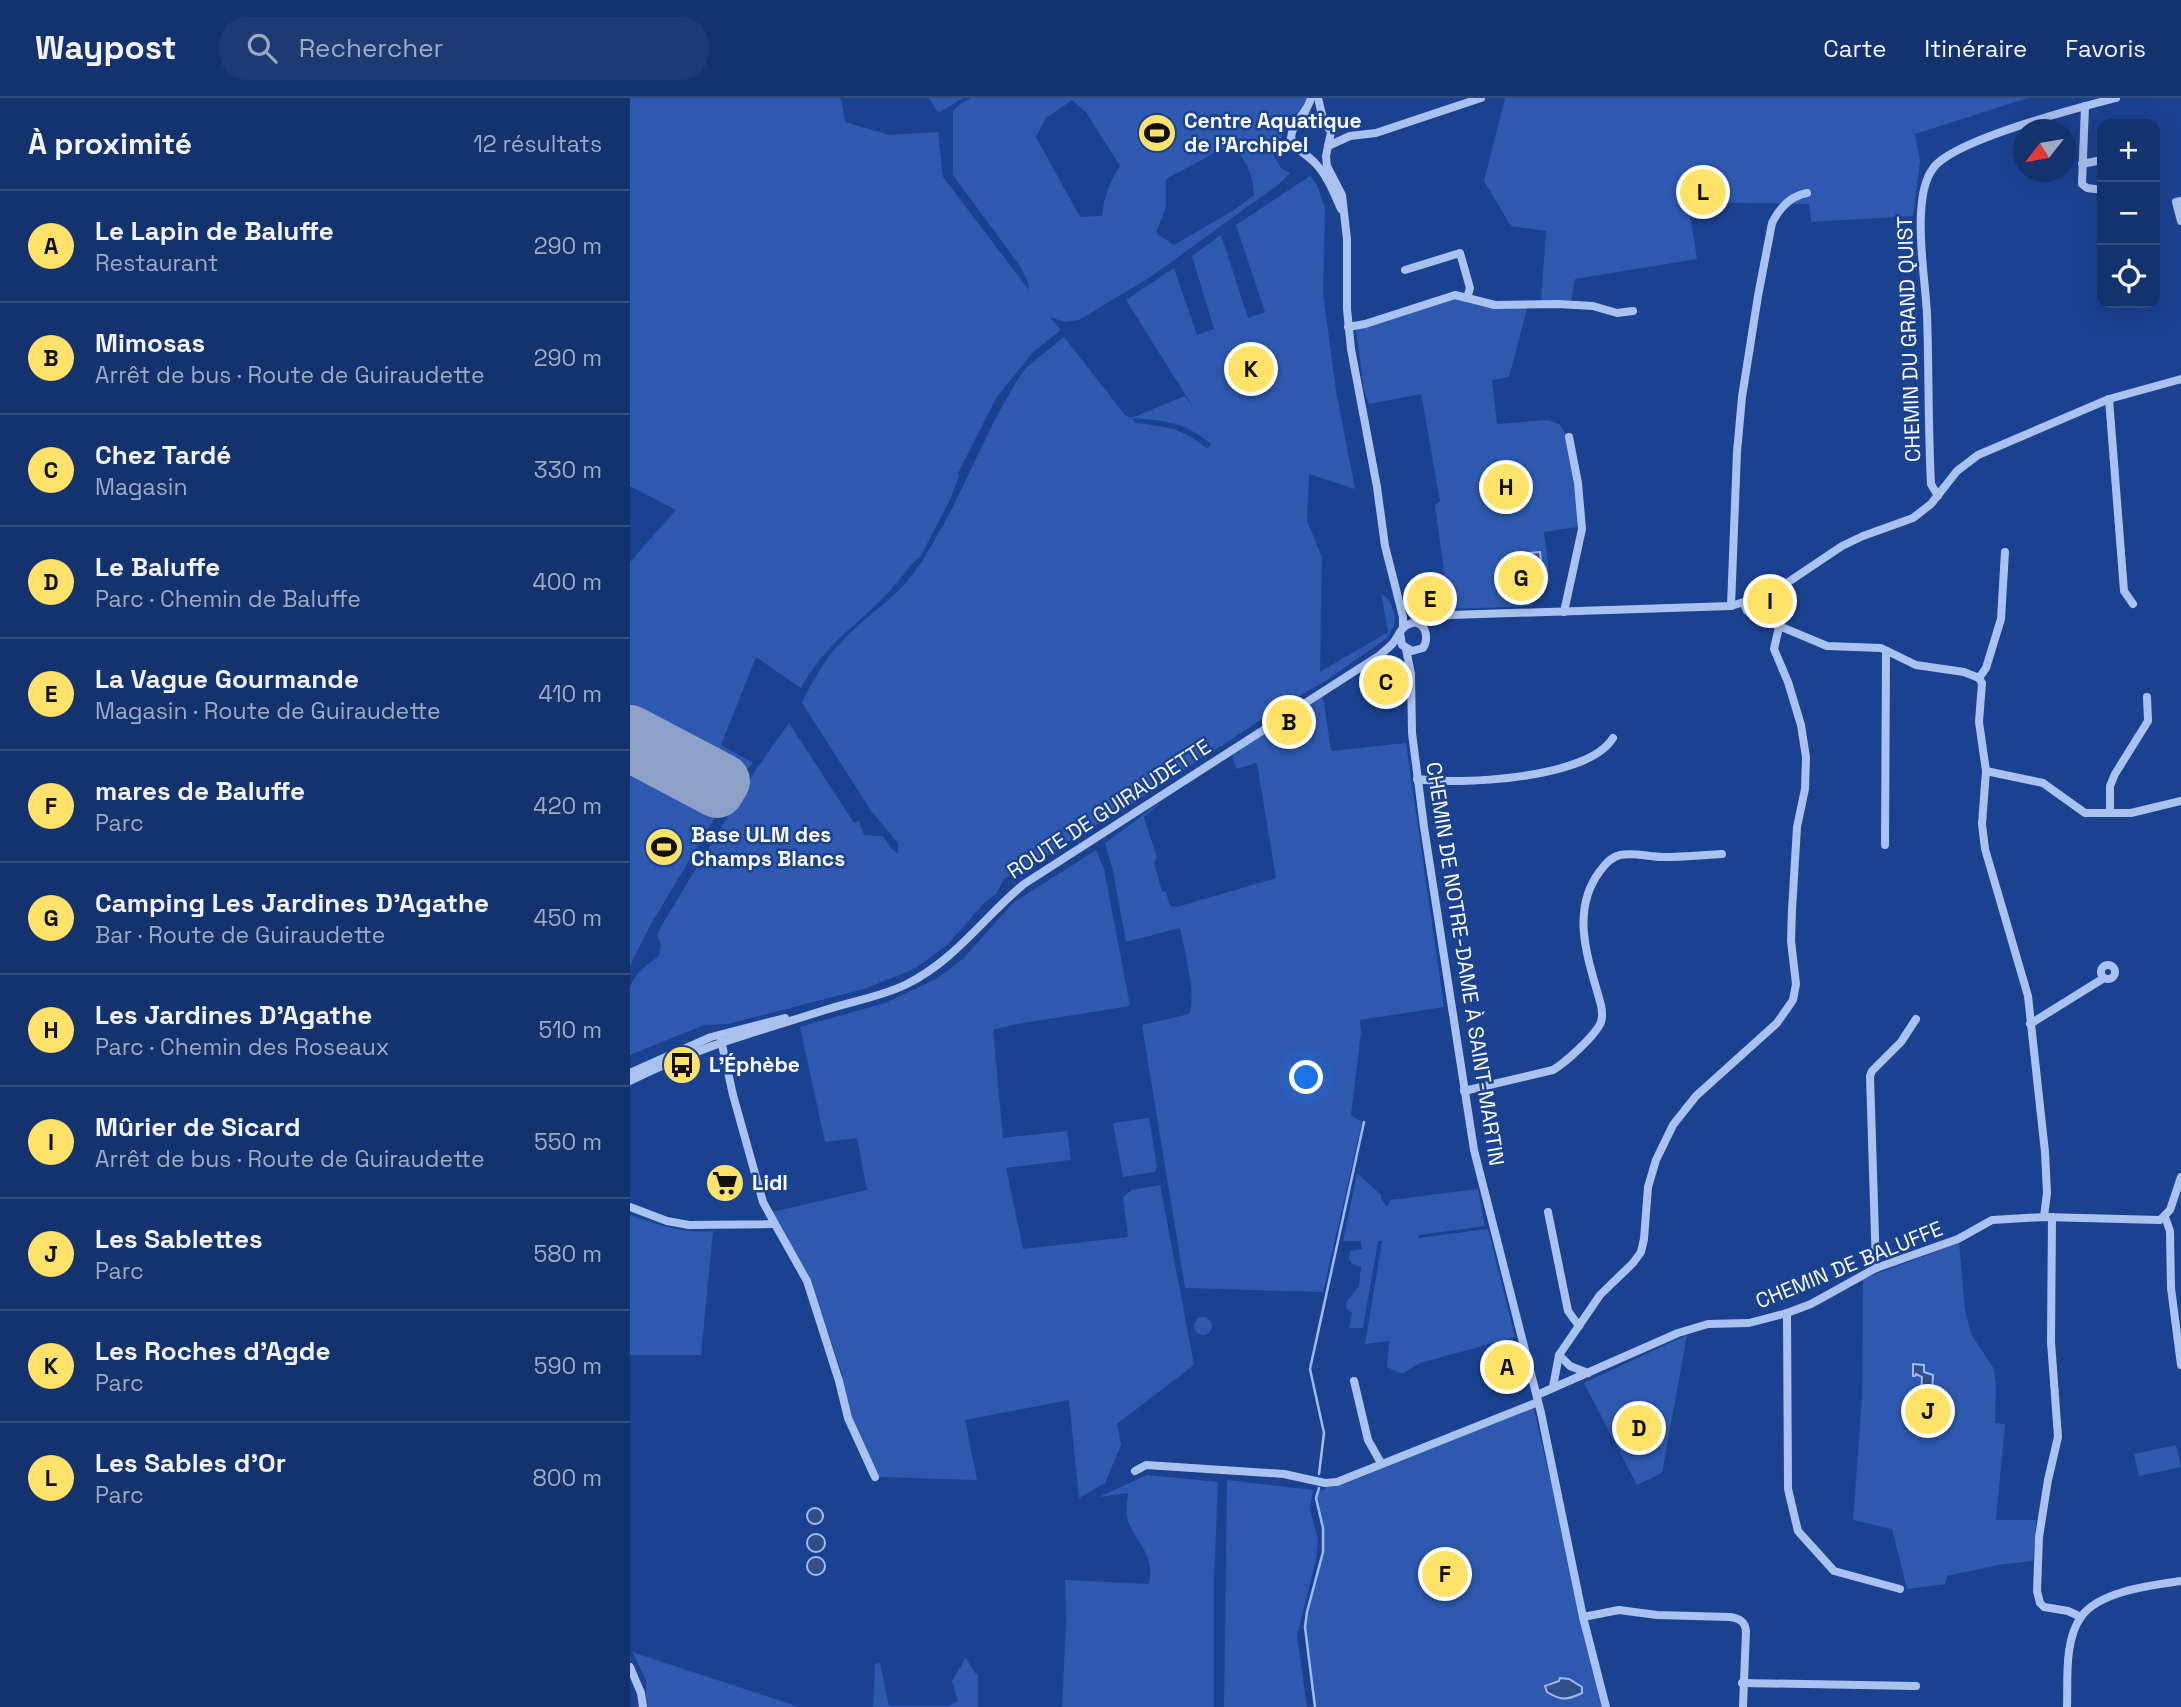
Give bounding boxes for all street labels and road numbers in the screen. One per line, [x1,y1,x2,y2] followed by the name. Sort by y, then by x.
[1891,215,1926,463] street label: CHEMIN DU GRAND QUIST
[1002,733,1216,885] street label: ROUTE DE GUIRAUDETTE
[1420,760,1511,1168] street label: CHEMIN DE NOTRE-DAME À SAINT-MARTIN
[1751,1215,1946,1314] street label: CHEMIN DE BALUFFE

